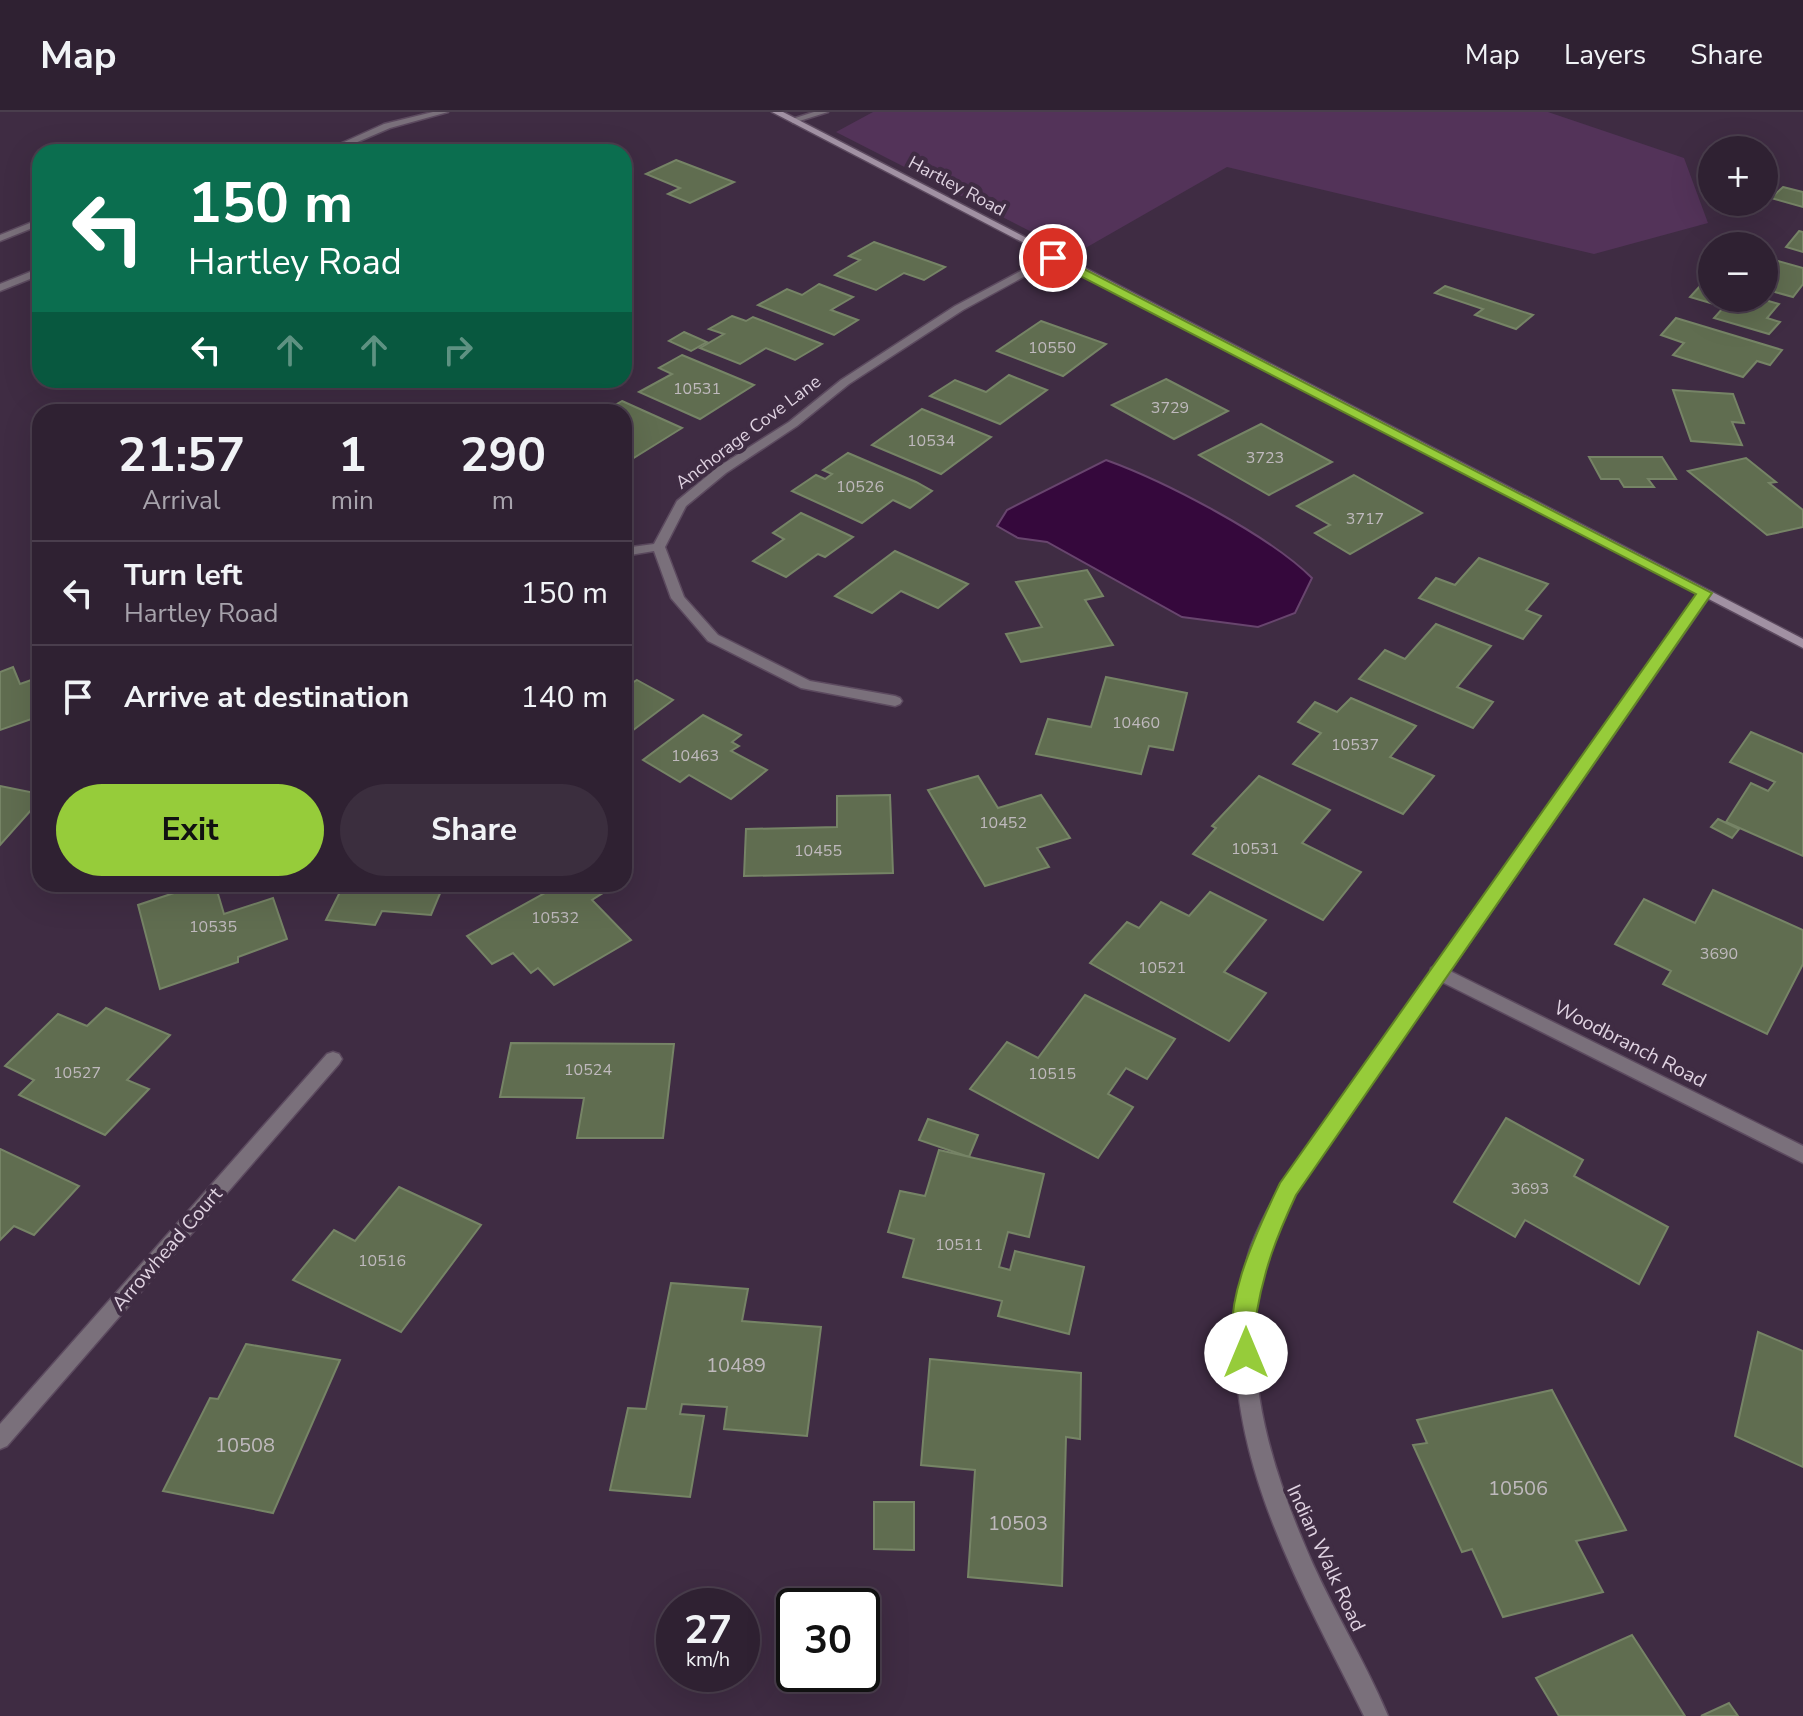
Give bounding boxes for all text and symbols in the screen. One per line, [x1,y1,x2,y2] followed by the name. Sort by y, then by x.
[40,30,117,81] text: Map
[1465,36,1520,74] text: Map
[1564,36,1646,74] text: Layers
[1690,36,1763,74] text: Share
[1698,136,1778,312] map controls
[1698,136,1778,216] button: +
[904,150,1010,222] street label: Hartley Road
[188,165,353,242] text: 150 m
[56,176,160,280] icon: left
[1019,224,1087,292] pin
[1698,232,1778,312] button: −
[1031,236,1075,280] icon: arrive
[188,238,402,287] text: Hartley Road
[184,328,228,372] icon: left
[268,328,312,372] icon: ahead
[352,328,396,372] icon: ahead
[436,328,480,372] icon: right
[1028,337,1076,359] house number: 10550
[670,369,826,495] street label: Anchorage Cove Lane
[673,378,721,400] house number: 10531
[1151,397,1189,419] house number: 3729
[118,422,245,488] text: 21:57
[338,422,367,488] text: 1
[460,422,546,488] text: 290
[907,430,955,452] house number: 10534
[1246,447,1284,469] house number: 3723
[836,476,884,498] house number: 10526
[142,483,221,518] text: Arrival
[331,483,374,518] text: min
[492,483,514,518] text: m
[1346,508,1384,530] house number: 3717
[124,555,242,596] text: Turn left
[56,571,100,615] icon: left
[521,573,608,614] text: 150 m
[124,596,278,631] text: Hartley Road
[56,675,100,719] icon: arrive
[124,677,409,718] text: Arrive at destination
[521,677,608,718] text: 140 m
[1112,712,1160,734] house number: 10460
[1331,734,1379,756] house number: 10537
[671,745,719,767] house number: 10463
[56,784,324,876] button: Exit
[340,784,608,876] button: Share
[979,812,1027,834] house number: 10452
[1231,838,1279,860] house number: 10531
[794,840,842,862] house number: 10455
[531,907,579,929] house number: 10532
[189,916,237,938] house number: 10535
[1700,943,1738,965] house number: 3690
[1138,957,1186,979] house number: 10521
[1549,994,1711,1094] street label: Woodbranch Road
[564,1059,612,1081] house number: 10524
[53,1062,101,1084] house number: 10527
[1028,1063,1076,1085] house number: 10515
[1511,1178,1549,1200] house number: 3693
[106,1181,229,1317] street label: Arrowhead Court
[935,1234,983,1256] house number: 10511
[358,1250,406,1272] house number: 10516
[1204,1311,1288,1395] position arrow
[706,1352,766,1379] house number: 10489
[215,1432,275,1459] house number: 10508
[1488,1475,1548,1502] house number: 10506
[1280,1480,1372,1636] street label: Indian Walk Road
[988,1510,1048,1537] house number: 10503
[776,1588,880,1692] speed limit sign: 30
[684,1603,732,1657] text: 27
[686,1646,730,1673] text: km/h

